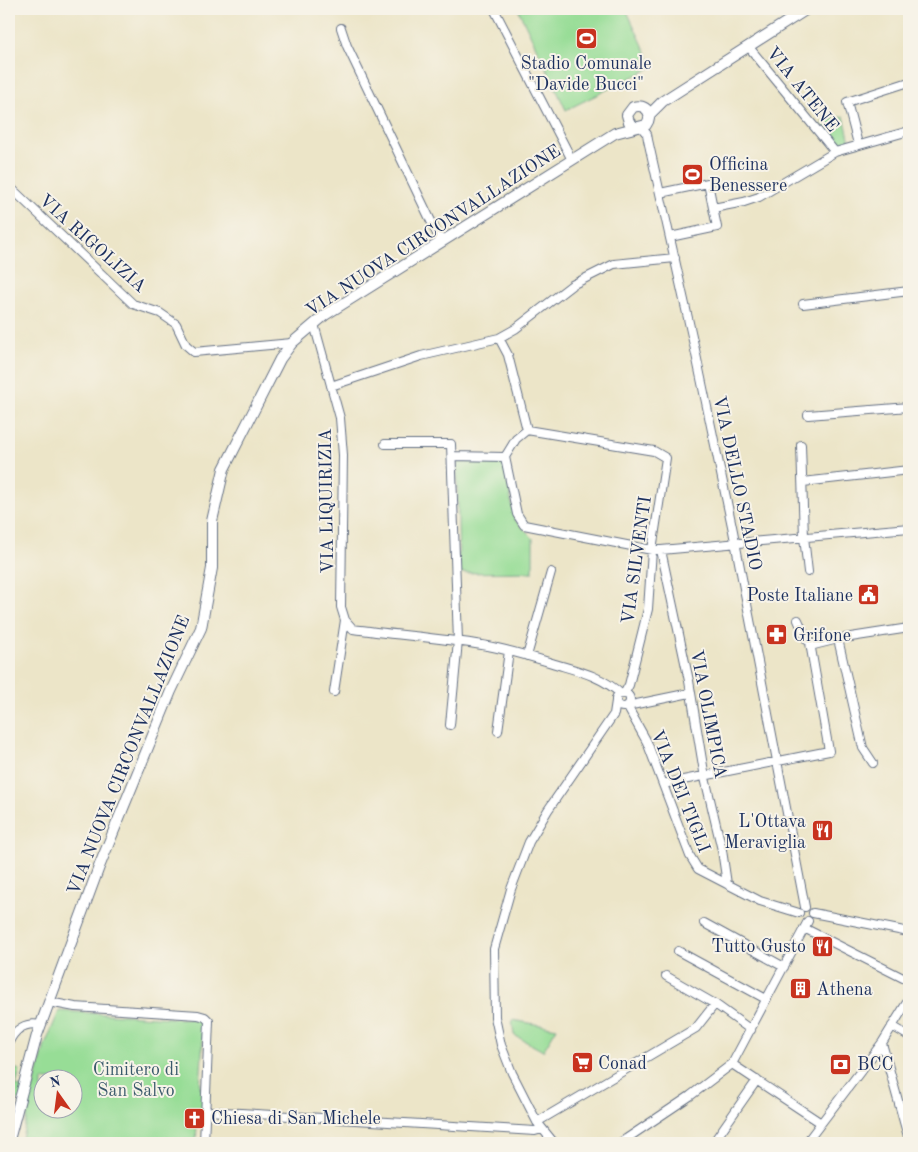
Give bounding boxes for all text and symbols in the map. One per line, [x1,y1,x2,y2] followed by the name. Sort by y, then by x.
[574,26,598,50] sports icon: Stadio Comunale "Davide Bucci"
[763,44,842,136] street label: VIA ATENE
[520,55,652,94] place label: Stadio Comunale "Davide Bucci"
[303,142,564,320] street label: VIA NUOVA CIRCONVALLAZIONE
[709,156,787,195] place label: Officina Benessere
[681,162,705,186] sports icon: Officina Benessere
[35,191,149,296] street label: VIA RIGOLIZIA
[710,394,764,572] street label: VIA DELLO STADIO
[317,428,337,574] street label: VIA LIQUIRIZIA
[619,495,655,625] street label: VIA SILVENTI
[857,583,881,607] public building icon: Poste Italiane
[746,587,853,605] place label: Poste Italiane
[64,613,193,898] street label: VIA NUOVA CIRCONVALLAZIONE
[765,623,789,647] pharmacy icon: Grifone
[793,627,851,645] place label: Grifone
[687,648,729,780] street label: VIA OLIMPICA
[647,728,713,855] street label: VIA DEI TIGLI
[724,813,806,852] place label: L'Ottava Meraviglia
[810,819,834,843] restaurant icon: L'Ottava Meraviglia
[810,934,834,958] restaurant icon: Tutto Gusto
[711,938,806,956] place label: Tutto Gusto
[788,977,812,1001] building icon: Athena
[816,981,873,999] place label: Athena
[570,1051,594,1075] supermarket icon: Conad
[829,1052,853,1076] bank icon: BCC
[598,1055,647,1073] place label: Conad
[857,1056,894,1074] place label: BCC
[93,1061,179,1100] park label: Cimitero di San Salvo
[32,1070,82,1120] north arrow
[48,1074,62,1090] text: N
[183,1106,207,1130] church icon: Chiesa di San Michele
[211,1110,381,1128] place label: Chiesa di San Michele

